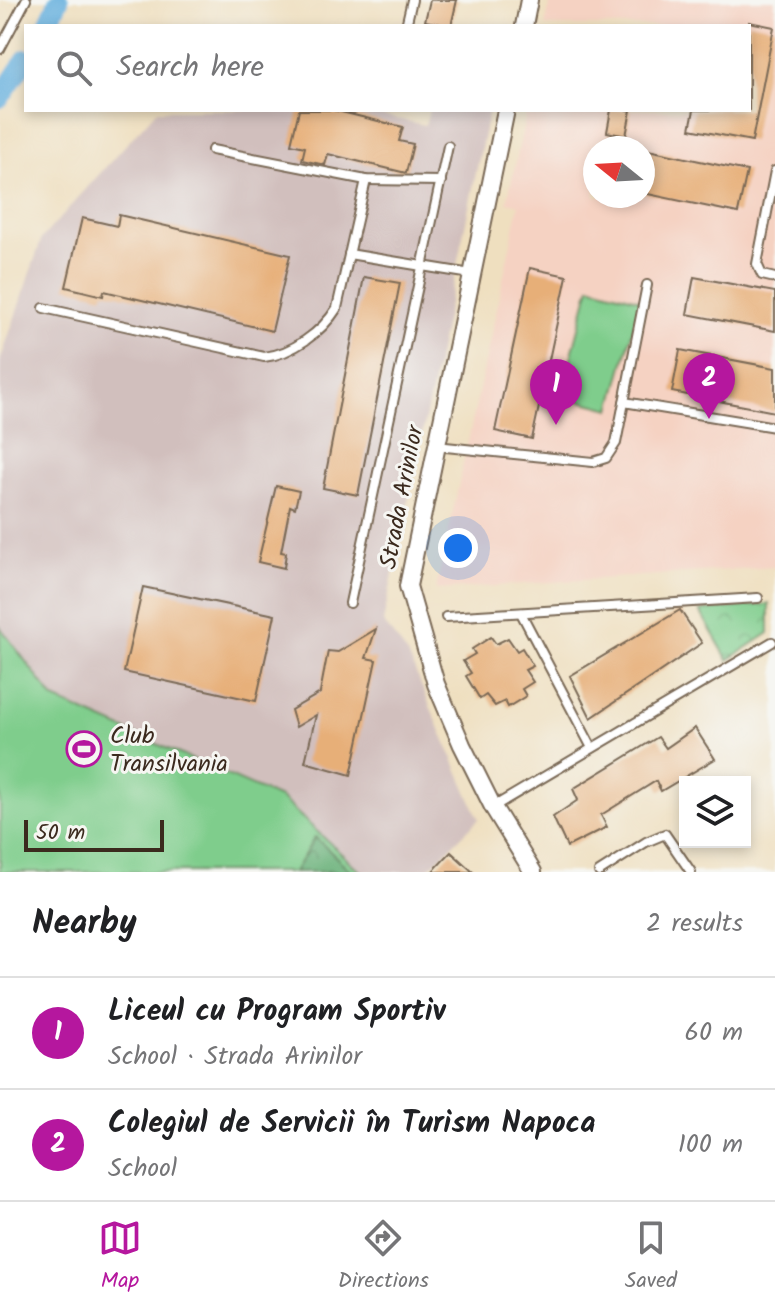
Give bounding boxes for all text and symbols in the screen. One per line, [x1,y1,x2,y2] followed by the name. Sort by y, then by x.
[24,24,751,112] search box
[116,44,264,92] text: Search here
[52,46,96,90] icon: search
[583,136,655,208] north arrow
[683,353,735,419] pin: 2
[530,359,582,425] pin: 1
[369,420,436,572] street label: Strada Arinilor
[438,528,478,568] your location
[110,717,228,784] place label: Club Transilvania
[65,730,103,768] sports icon: Club Transilvania
[679,776,751,848] map controls
[679,776,751,848] button: layers
[24,816,164,852] scale bar
[36,816,85,851] text: 50 m
[32,897,137,951] text: Nearby
[646,903,743,945] text: 2 results
[108,988,445,1036] text: Liceul cu Program Sportiv
[54,1012,62,1054] text: 1
[684,1012,743,1054] text: 60 m
[108,1036,362,1078] text: School · Strada Arinilor
[108,1100,596,1148] text: Colegiul de Servicii în Turism Napoca
[50,1124,66,1166] text: 2
[678,1124,743,1166] text: 100 m
[108,1148,177,1190] text: School
[98,1216,142,1299] tab: Map
[338,1216,429,1299] tab: Directions
[625,1216,677,1299] tab: Saved

